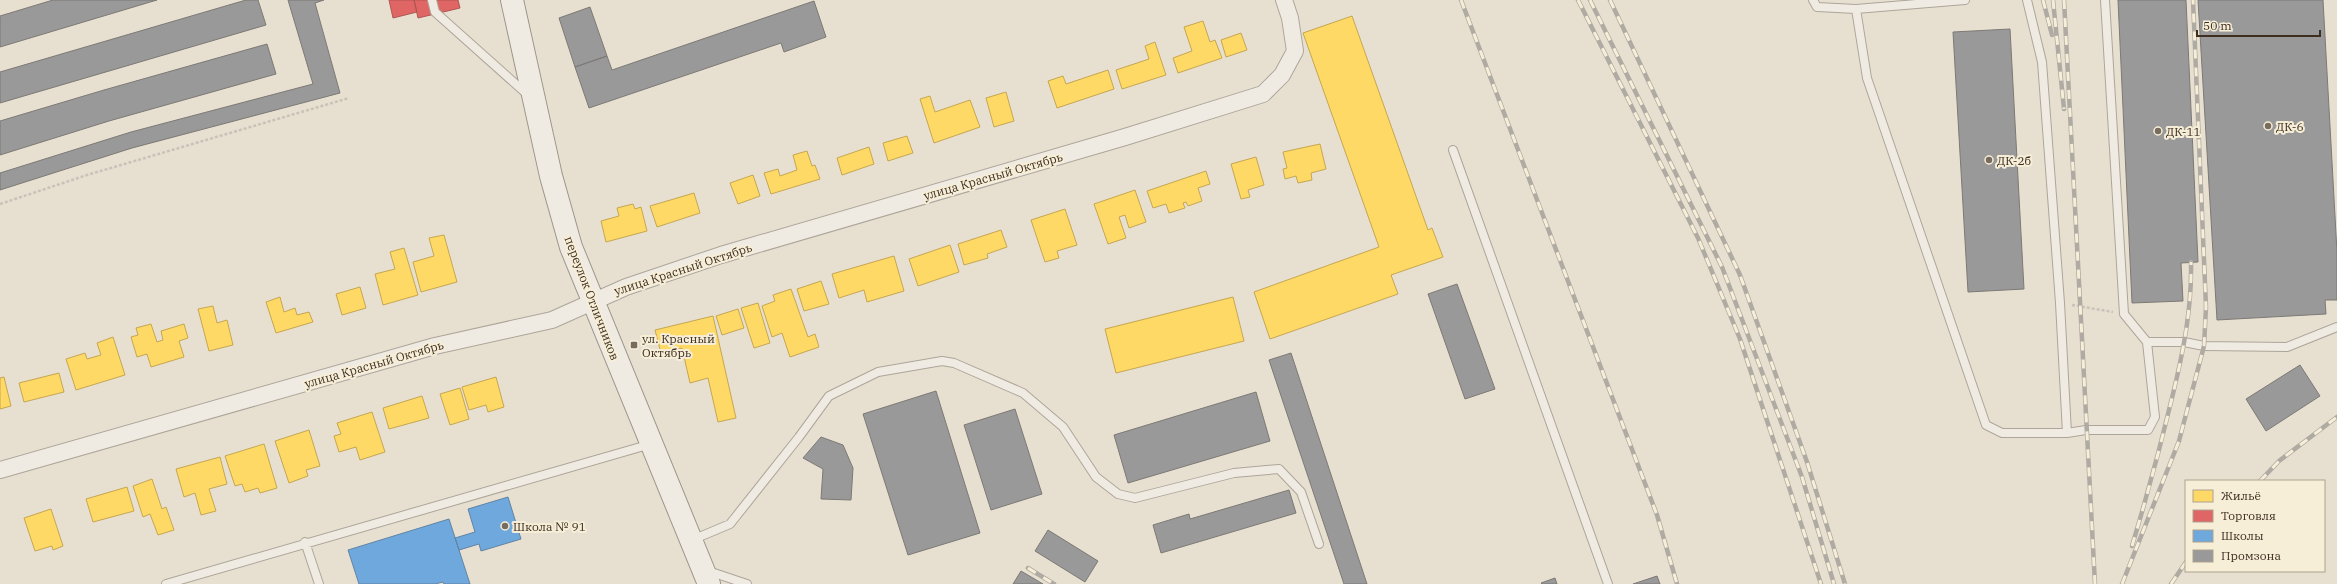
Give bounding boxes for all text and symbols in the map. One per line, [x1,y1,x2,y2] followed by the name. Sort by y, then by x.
[2197,12,2320,38] scale bar
[2203,18,2232,33] text: 50 m
[2276,119,2304,134] place label: ДК-6
[2263,121,2273,131] marker: ДК-6
[2166,124,2201,139] place label: ДК-11
[2153,126,2163,136] marker: ДК-11
[922,149,1065,203] street label: улица Красный Октябрь
[1997,153,2032,168] place label: ДК-2б
[1984,155,1994,165] marker: ДК-2б
[561,234,623,362] street label: переулок Отличников
[612,239,754,298] street label: улица Красный Октябрь
[642,331,715,360] place label: ул. Красный Октябрь
[303,337,446,391] street label: улица Красный Октябрь
[629,340,639,350] marker: ул. Красный Октябрь
[2185,480,2325,572] legend
[2221,488,2261,503] text: Жильё
[2221,508,2276,523] text: Торговля
[513,519,586,534] place label: Школа № 91
[500,521,510,531] marker: Школа № 91
[2221,528,2264,543] text: Школы
[2221,548,2281,563] text: Промзона

